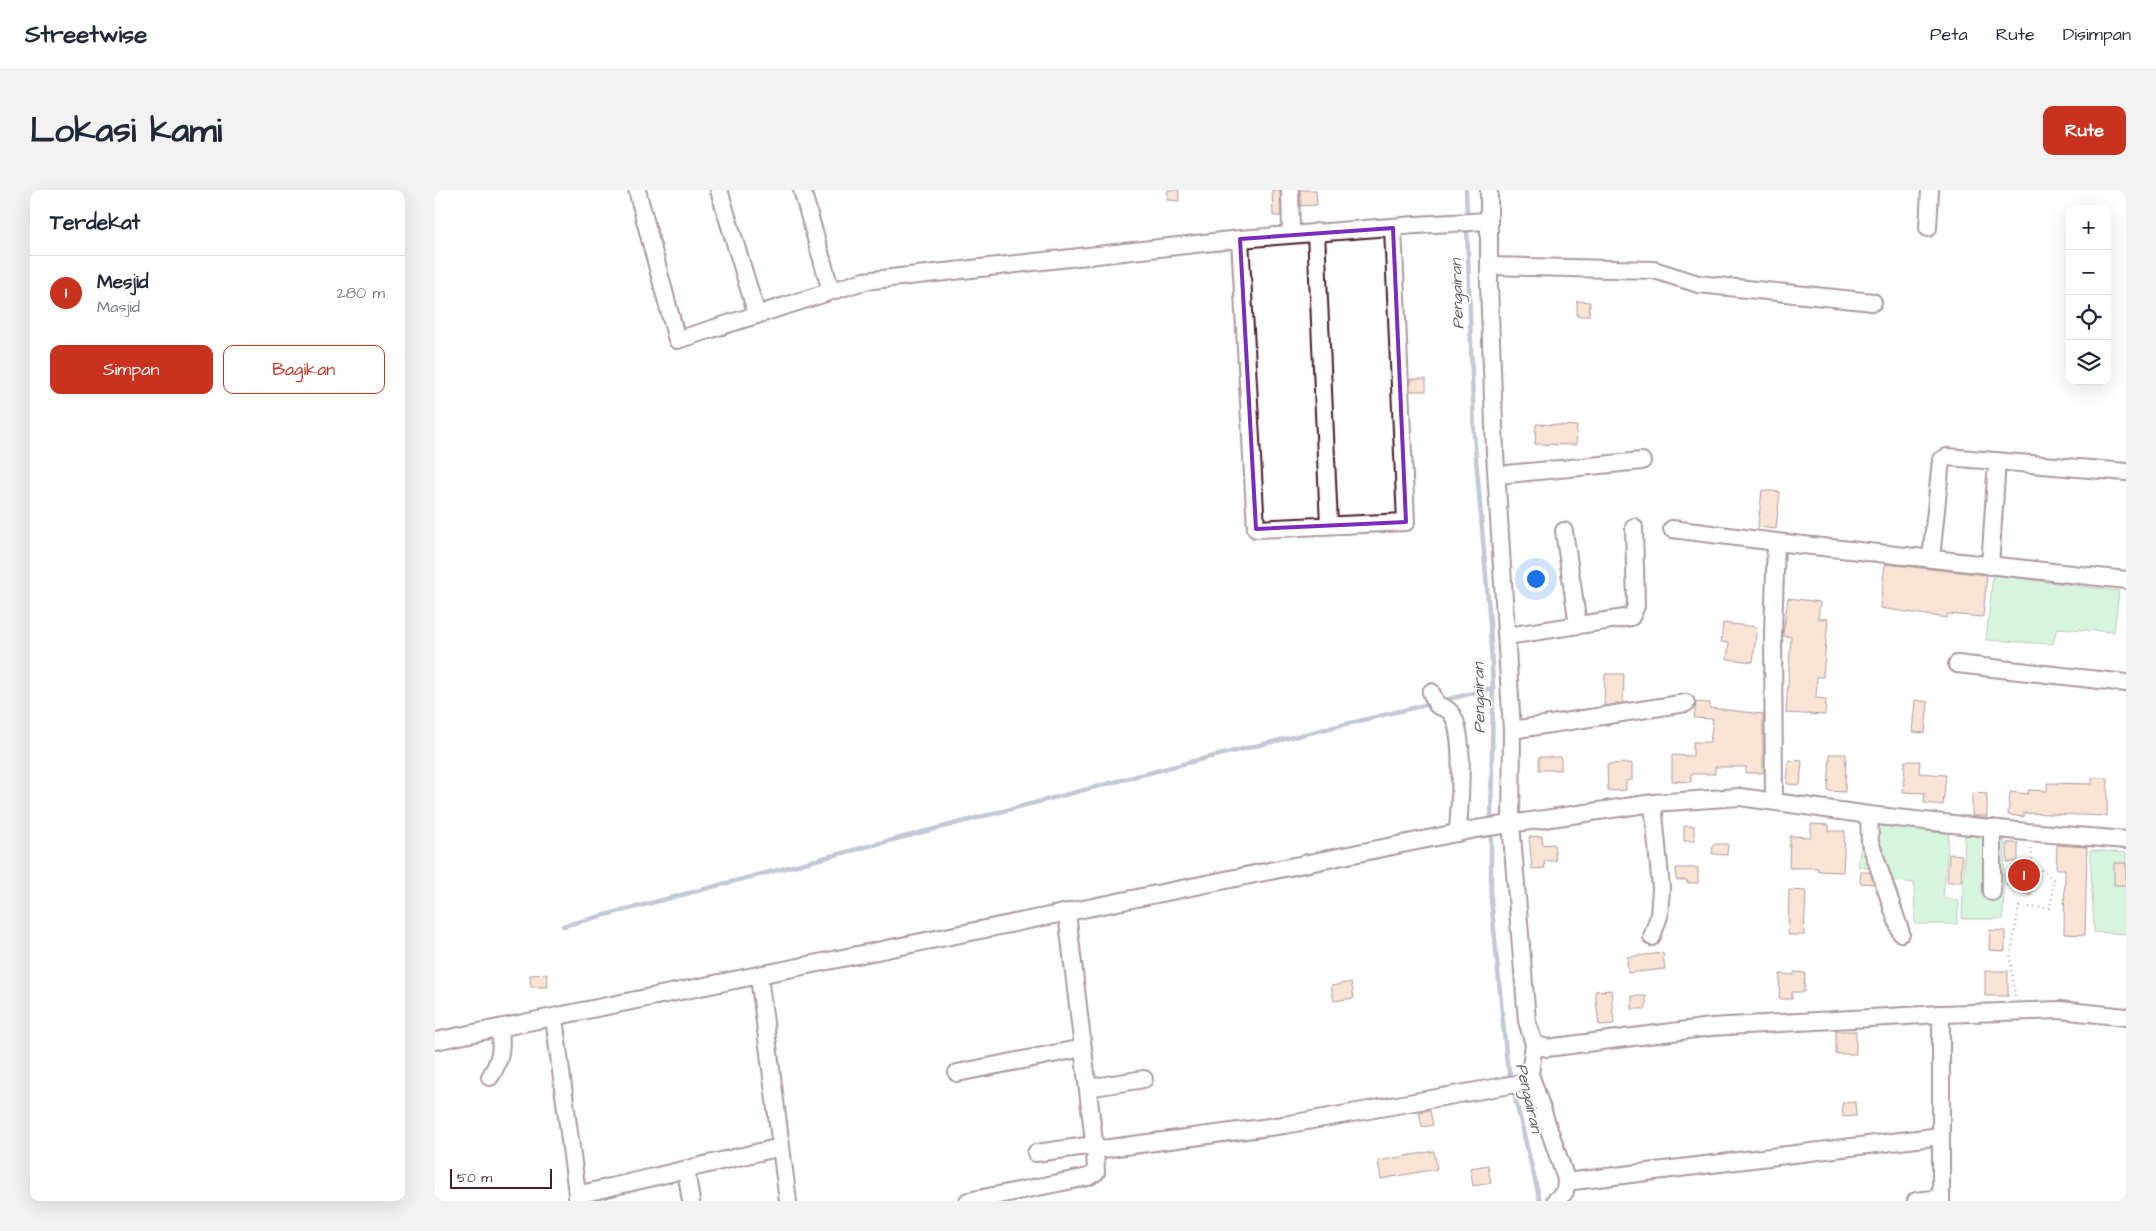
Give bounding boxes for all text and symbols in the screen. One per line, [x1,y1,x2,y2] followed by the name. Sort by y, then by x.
[25,18,147,52] text: Streetwise
[1930,22,1968,47] text: Peta
[1996,22,2035,47] text: Rute
[2063,22,2131,47] text: Disimpan
[30,106,222,155] text: Lokasi kami
[2043,106,2126,155] button: Rute
[2066,205,2111,385] map controls
[2066,205,2111,250] button: +
[50,208,140,237] text: Terdekat
[2066,250,2111,295] button: −
[1445,256,1470,330] water label: Pengairan
[97,269,149,296] text: Mesjid
[65,282,67,304] text: 1
[337,282,385,304] text: 280 m
[2066,295,2111,340] button: locate
[97,296,140,318] text: Masjid
[2066,340,2111,385] button: layers
[50,345,213,394] button: Simpan
[223,345,385,394] button: Bagikan
[1523,566,1549,592] your location
[1467,660,1492,734] water label: Pengairan
[2008,856,2040,894] pin: 1
[1509,1061,1548,1137] water label: Pengairan
[450,1166,553,1189] scale bar
[457,1168,492,1188] text: 50 m

